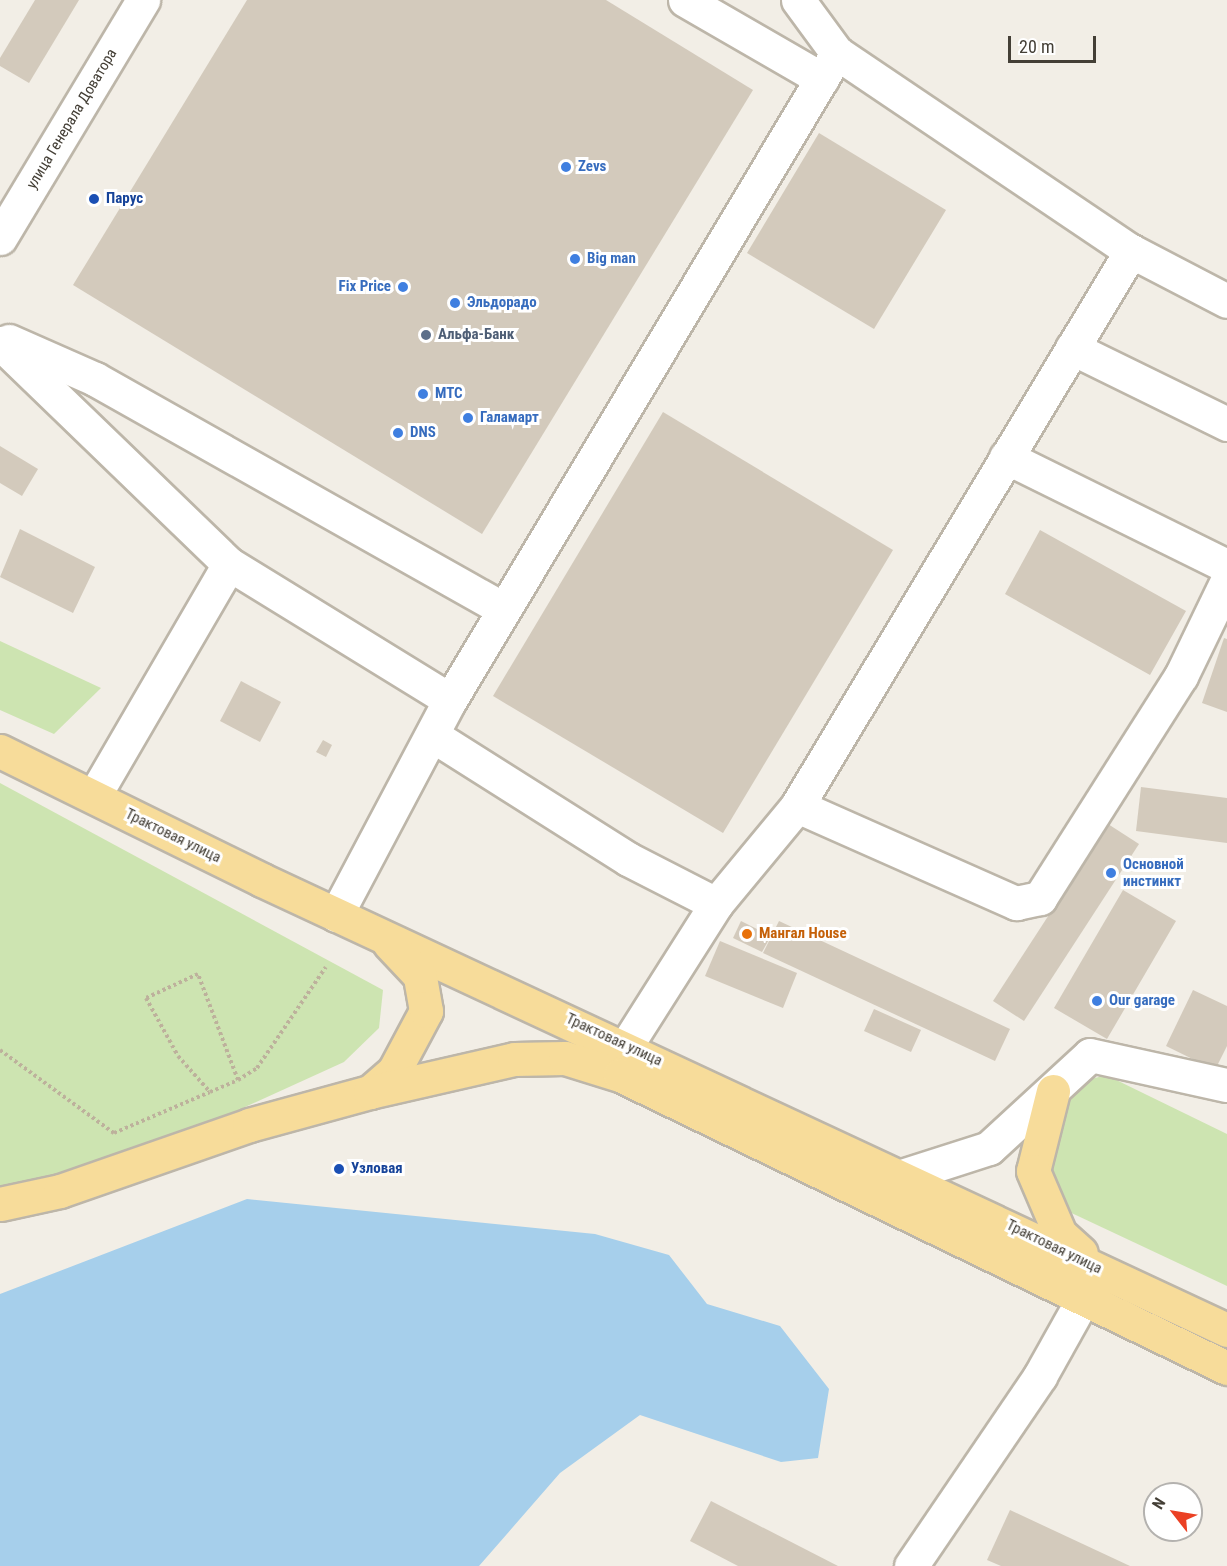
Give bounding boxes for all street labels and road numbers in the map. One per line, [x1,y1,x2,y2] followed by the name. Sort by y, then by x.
[23,46,121,192] street label: улица Генерала Доватора
[122,805,224,867] street label: Трактовая улица
[563,1010,665,1070] street label: Трактовая улица
[1003,1216,1105,1278] street label: Трактовая улица

